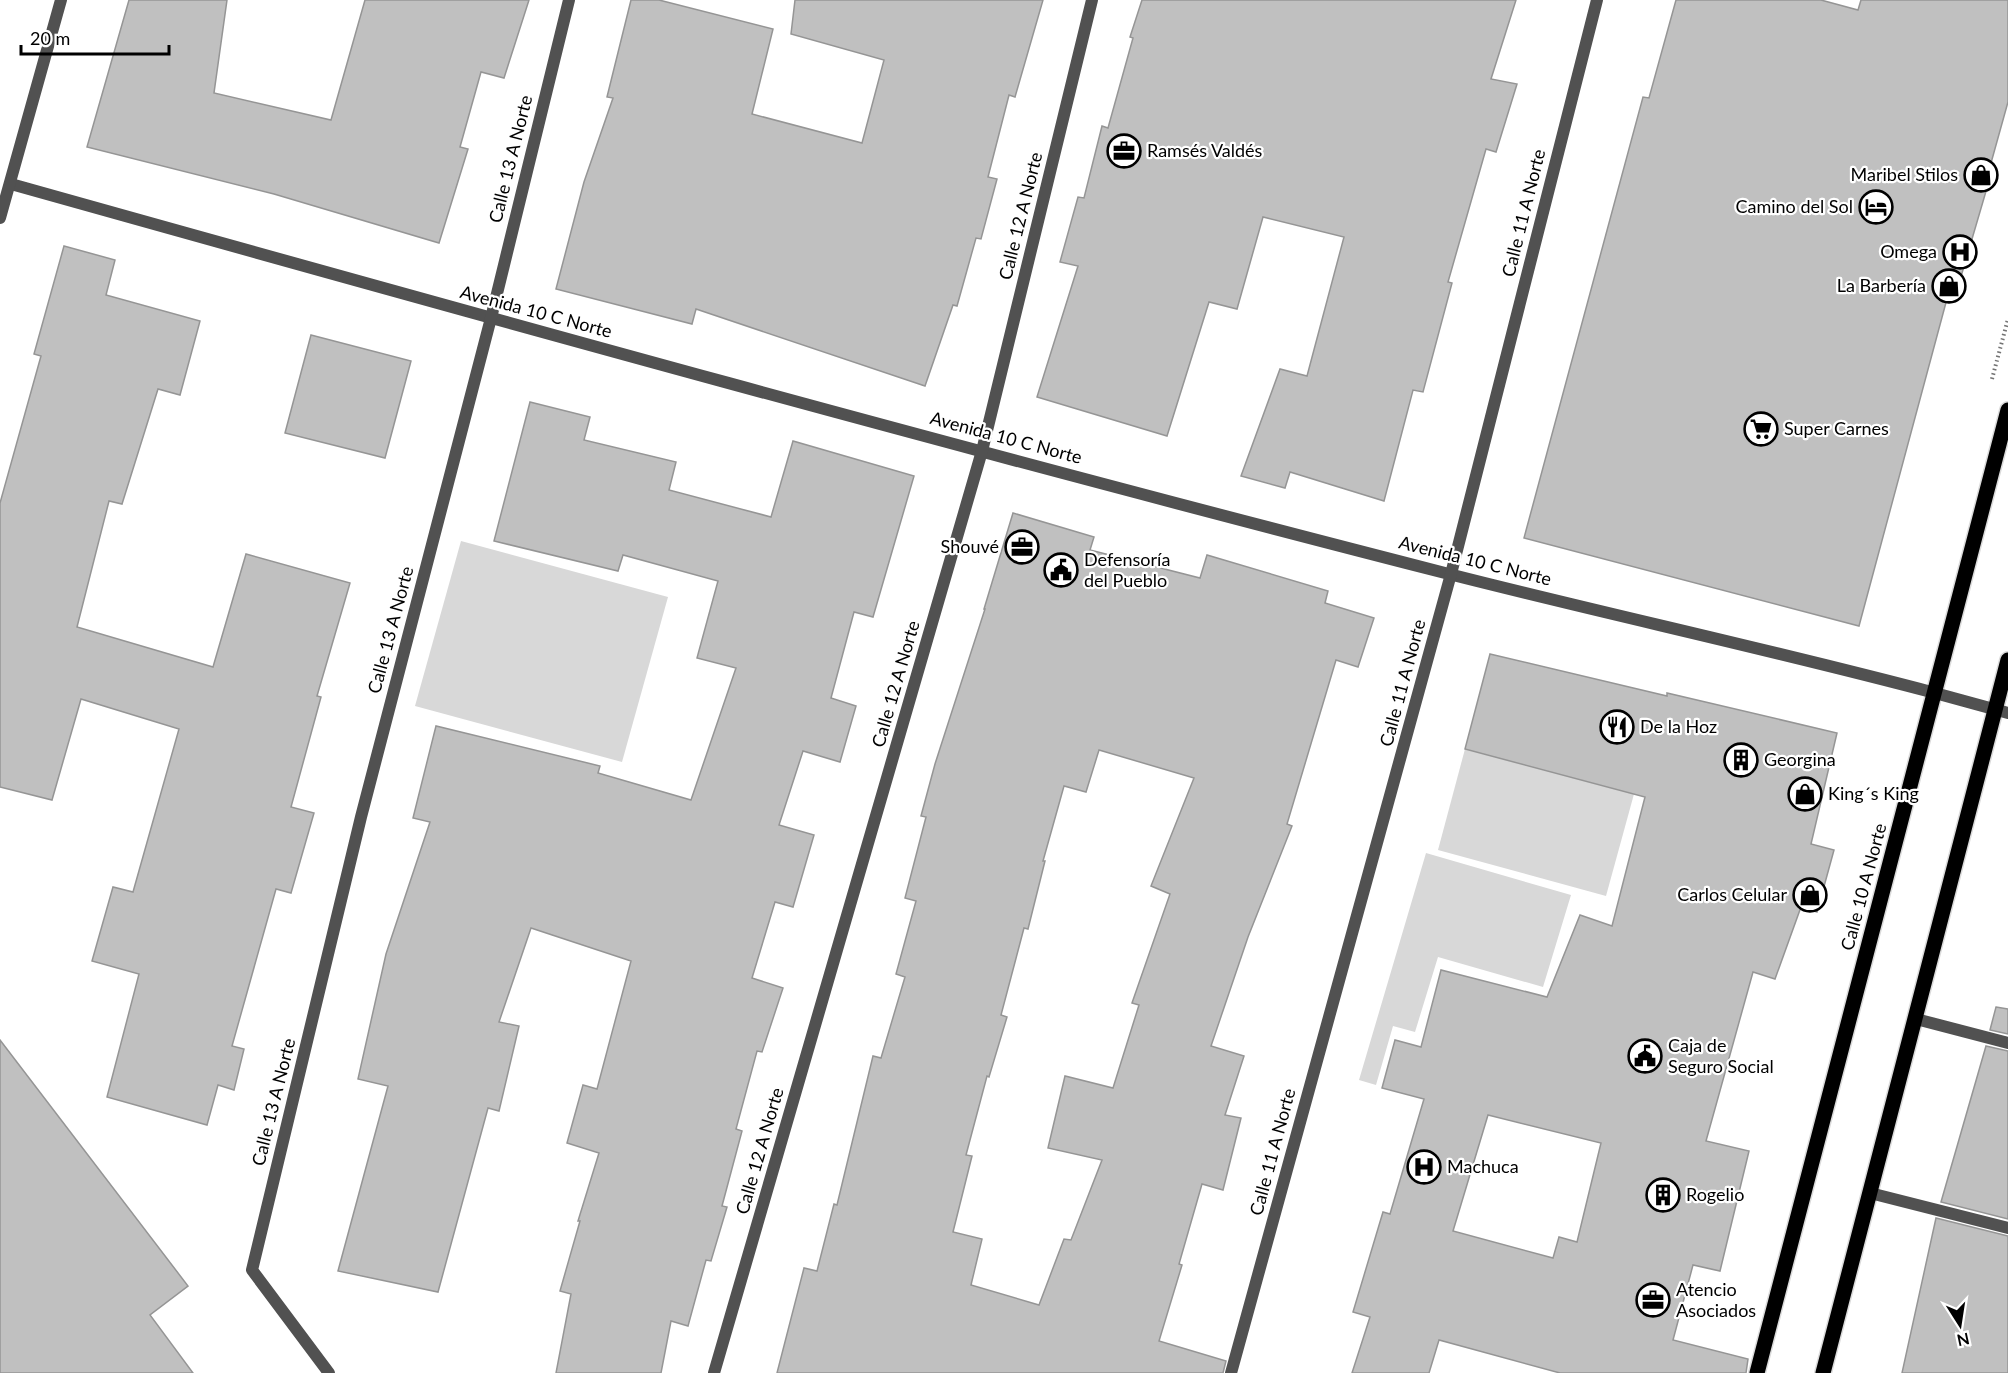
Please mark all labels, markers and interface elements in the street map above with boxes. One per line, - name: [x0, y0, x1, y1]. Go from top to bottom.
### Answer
- scale bar: [21, 18, 170, 56]
- text: 20 m: [30, 27, 70, 49]
- street label: Calle 13 A Norte: [484, 93, 537, 225]
- office icon: Ramsés Valdés: [1106, 133, 1142, 169]
- place label: Ramsés Valdés: [1147, 139, 1263, 161]
- street label: Calle 11 A Norte: [1497, 147, 1550, 279]
- street label: Calle 12 A Norte: [994, 150, 1047, 282]
- shop icon: Maribel Stilos: [1963, 157, 1999, 193]
- place label: Maribel Stilos: [1851, 163, 1958, 185]
- hotel icon: Camino del Sol: [1858, 189, 1894, 225]
- place label: Camino del Sol: [1735, 195, 1853, 217]
- hospital icon: Omega: [1942, 234, 1978, 270]
- place label: Omega: [1880, 240, 1937, 262]
- shop icon: La Barbería: [1931, 268, 1967, 304]
- place label: La Barbería: [1837, 274, 1926, 296]
- street label: Avenida 10 C Norte: [458, 280, 615, 342]
- street label: Avenida 10 C Norte: [928, 406, 1085, 468]
- supermarket icon: Super Carnes: [1743, 411, 1779, 447]
- place label: Super Carnes: [1784, 417, 1889, 439]
- office icon: Shouvé: [1004, 529, 1040, 565]
- street label: Avenida 10 C Norte: [1397, 530, 1554, 590]
- place label: Shouvé: [941, 535, 999, 557]
- place label: Defensoría del Pueblo: [1084, 548, 1170, 591]
- public building icon: Defensoría del Pueblo: [1043, 552, 1079, 588]
- street label: Calle 13 A Norte: [362, 564, 418, 696]
- street label: Calle 11 A Norte: [1374, 617, 1430, 749]
- street label: Calle 12 A Norte: [866, 618, 924, 750]
- restaurant icon: De la Hoz: [1599, 709, 1635, 745]
- place label: De la Hoz: [1640, 715, 1717, 737]
- building icon: Georgina: [1723, 742, 1759, 778]
- place label: Georgina: [1764, 748, 1836, 770]
- shop icon: King´s King: [1787, 776, 1823, 812]
- place label: King´s King: [1828, 782, 1919, 804]
- street label: Calle 10 A Norte: [1835, 821, 1891, 953]
- shop icon: Carlos Celular: [1792, 877, 1828, 913]
- place label: Carlos Celular: [1677, 883, 1787, 905]
- place label: Caja de Seguro Social: [1668, 1034, 1774, 1077]
- street label: Calle 13 A Norte: [247, 1036, 300, 1168]
- public building icon: Caja de Seguro Social: [1627, 1038, 1663, 1074]
- street label: Calle 12 A Norte: [730, 1085, 788, 1217]
- street label: Calle 11 A Norte: [1244, 1086, 1300, 1218]
- hospital icon: Machuca: [1406, 1149, 1442, 1185]
- place label: Machuca: [1447, 1155, 1519, 1177]
- building icon: Rogelio: [1645, 1177, 1681, 1213]
- place label: Rogelio: [1686, 1183, 1744, 1205]
- place label: Atencio Asociados: [1676, 1278, 1756, 1321]
- office icon: Atencio Asociados: [1635, 1282, 1671, 1318]
- north arrow: [1930, 1295, 1990, 1355]
- text: N: [1955, 1330, 1971, 1351]

